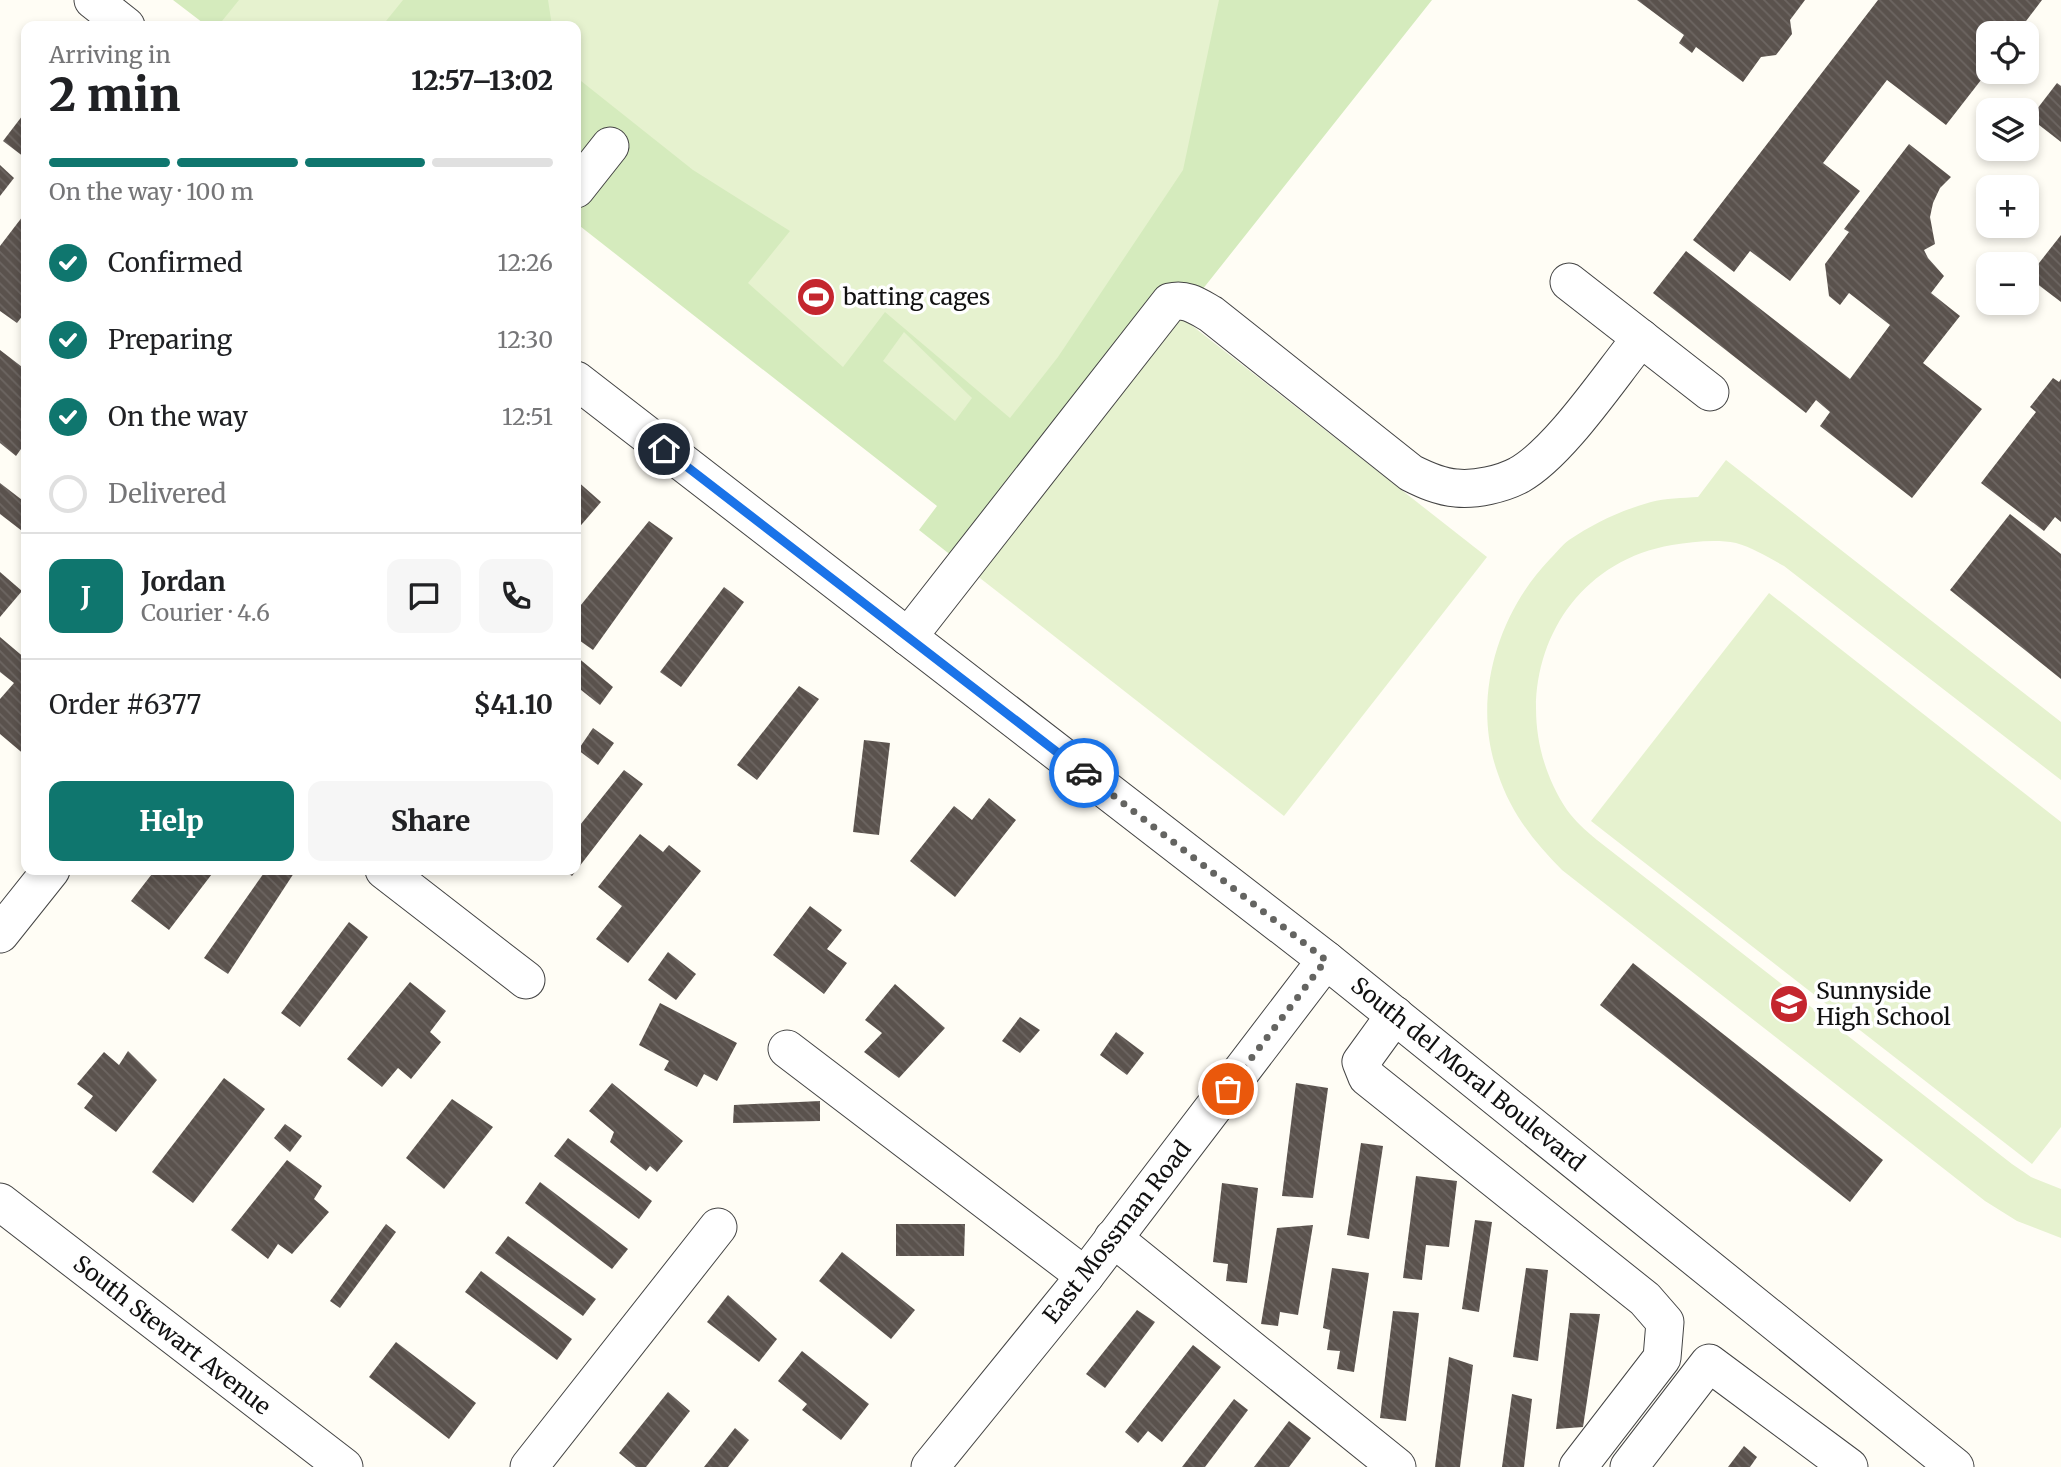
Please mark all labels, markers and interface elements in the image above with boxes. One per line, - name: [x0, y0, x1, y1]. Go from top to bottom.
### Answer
- map controls: [1976, 21, 2039, 315]
- button: locate: [1976, 21, 2039, 84]
- text: Arriving in: [49, 40, 171, 69]
- text: 12:57–13:02: [411, 64, 553, 97]
- text: 2 min: [49, 66, 181, 124]
- button: layers: [1976, 98, 2039, 161]
- button: +: [1976, 175, 2039, 238]
- text: On the way · 100 m: [49, 177, 254, 206]
- icon: check: [49, 244, 87, 282]
- text: Confirmed: [108, 246, 243, 279]
- text: 12:26: [497, 248, 553, 277]
- button: −: [1976, 252, 2039, 315]
- sports icon: batting cages: [795, 276, 837, 318]
- place label: batting cages: [842, 282, 990, 311]
- icon: check: [49, 321, 87, 359]
- text: Preparing: [108, 323, 232, 356]
- text: 12:30: [497, 325, 553, 354]
- icon: check: [49, 398, 87, 436]
- text: On the way: [108, 400, 248, 433]
- text: 12:51: [502, 402, 553, 431]
- pin: [634, 419, 694, 479]
- icon: home: [645, 430, 683, 468]
- text: Delivered: [108, 477, 227, 510]
- button: chat: [387, 559, 461, 633]
- button: phone: [479, 559, 553, 633]
- text: Jordan: [141, 565, 226, 598]
- text: J: [81, 580, 91, 613]
- text: Courier · 4.6: [141, 598, 270, 627]
- text: Order #6377: [49, 688, 201, 721]
- text: $41.10: [474, 688, 553, 721]
- courier: [1049, 738, 1119, 808]
- icon: car: [1065, 754, 1103, 792]
- button: Help: [49, 781, 294, 861]
- button: Share: [308, 781, 553, 861]
- street label: South del Moral Boulevard: [1346, 970, 1591, 1177]
- place label: Sunnyside High School: [1816, 976, 1951, 1031]
- school or university icon: Sunnyside High School: [1768, 983, 1810, 1025]
- pin: [1198, 1059, 1258, 1119]
- icon: bag: [1209, 1070, 1247, 1108]
- street label: East Mossman Road: [1036, 1135, 1197, 1329]
- street label: South Stewart Avenue: [68, 1249, 277, 1421]

